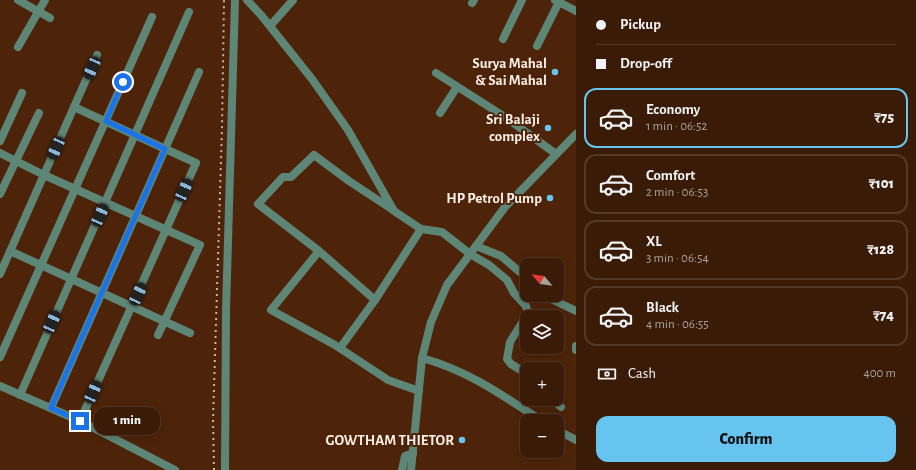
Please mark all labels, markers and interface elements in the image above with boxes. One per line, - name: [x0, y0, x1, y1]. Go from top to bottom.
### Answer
- text: Pickup: [620, 17, 661, 32]
- car: [82, 55, 102, 81]
- place label: Surya Mahal & Sai Mahal: [472, 56, 547, 88]
- text: Drop-off: [620, 56, 672, 71]
- marker: Surya Mahal & Sai Mahal: [550, 67, 560, 77]
- route start: [114, 73, 132, 91]
- icon: car: [598, 100, 634, 136]
- text: Economy: [646, 102, 700, 117]
- text: ₹75: [874, 110, 894, 125]
- place label: Sri Balaji complex: [486, 112, 540, 144]
- text: 1 min · 06:52: [646, 120, 707, 133]
- marker: Sri Balaji complex: [543, 123, 553, 133]
- car: [46, 135, 66, 161]
- icon: car: [598, 166, 634, 202]
- text: Comfort: [646, 168, 695, 183]
- text: ₹101: [869, 176, 894, 191]
- car: [174, 177, 194, 203]
- text: 2 min · 06:53: [646, 186, 708, 199]
- place label: HP Petrol Pump: [446, 191, 542, 206]
- marker: HP Petrol Pump: [545, 193, 555, 203]
- car: [90, 202, 110, 228]
- icon: car: [598, 232, 634, 268]
- text: XL: [646, 234, 662, 249]
- text: ₹128: [867, 242, 894, 257]
- text: 3 min · 06:54: [646, 252, 709, 265]
- north arrow: [520, 258, 564, 302]
- map controls: [520, 258, 564, 458]
- car: [127, 281, 149, 307]
- icon: car: [598, 298, 634, 334]
- text: Black: [646, 300, 679, 315]
- text: ₹74: [873, 308, 894, 323]
- car: [42, 309, 62, 335]
- button: layers: [520, 310, 564, 354]
- text: 4 min · 06:55: [646, 318, 709, 331]
- button: +: [520, 362, 564, 406]
- icon: cash: [596, 363, 618, 385]
- text: Cash: [628, 366, 656, 381]
- text: 400 m: [863, 367, 896, 380]
- car: [83, 379, 103, 405]
- callout: 1 min: [94, 407, 160, 435]
- route end: [71, 412, 89, 430]
- text: 1 min: [113, 414, 141, 427]
- button: −: [520, 414, 564, 458]
- button: Confirm: [596, 416, 896, 462]
- place label: GOWTHAM THIETOR: [326, 433, 454, 448]
- marker: GOWTHAM THIETOR: [457, 435, 467, 445]

